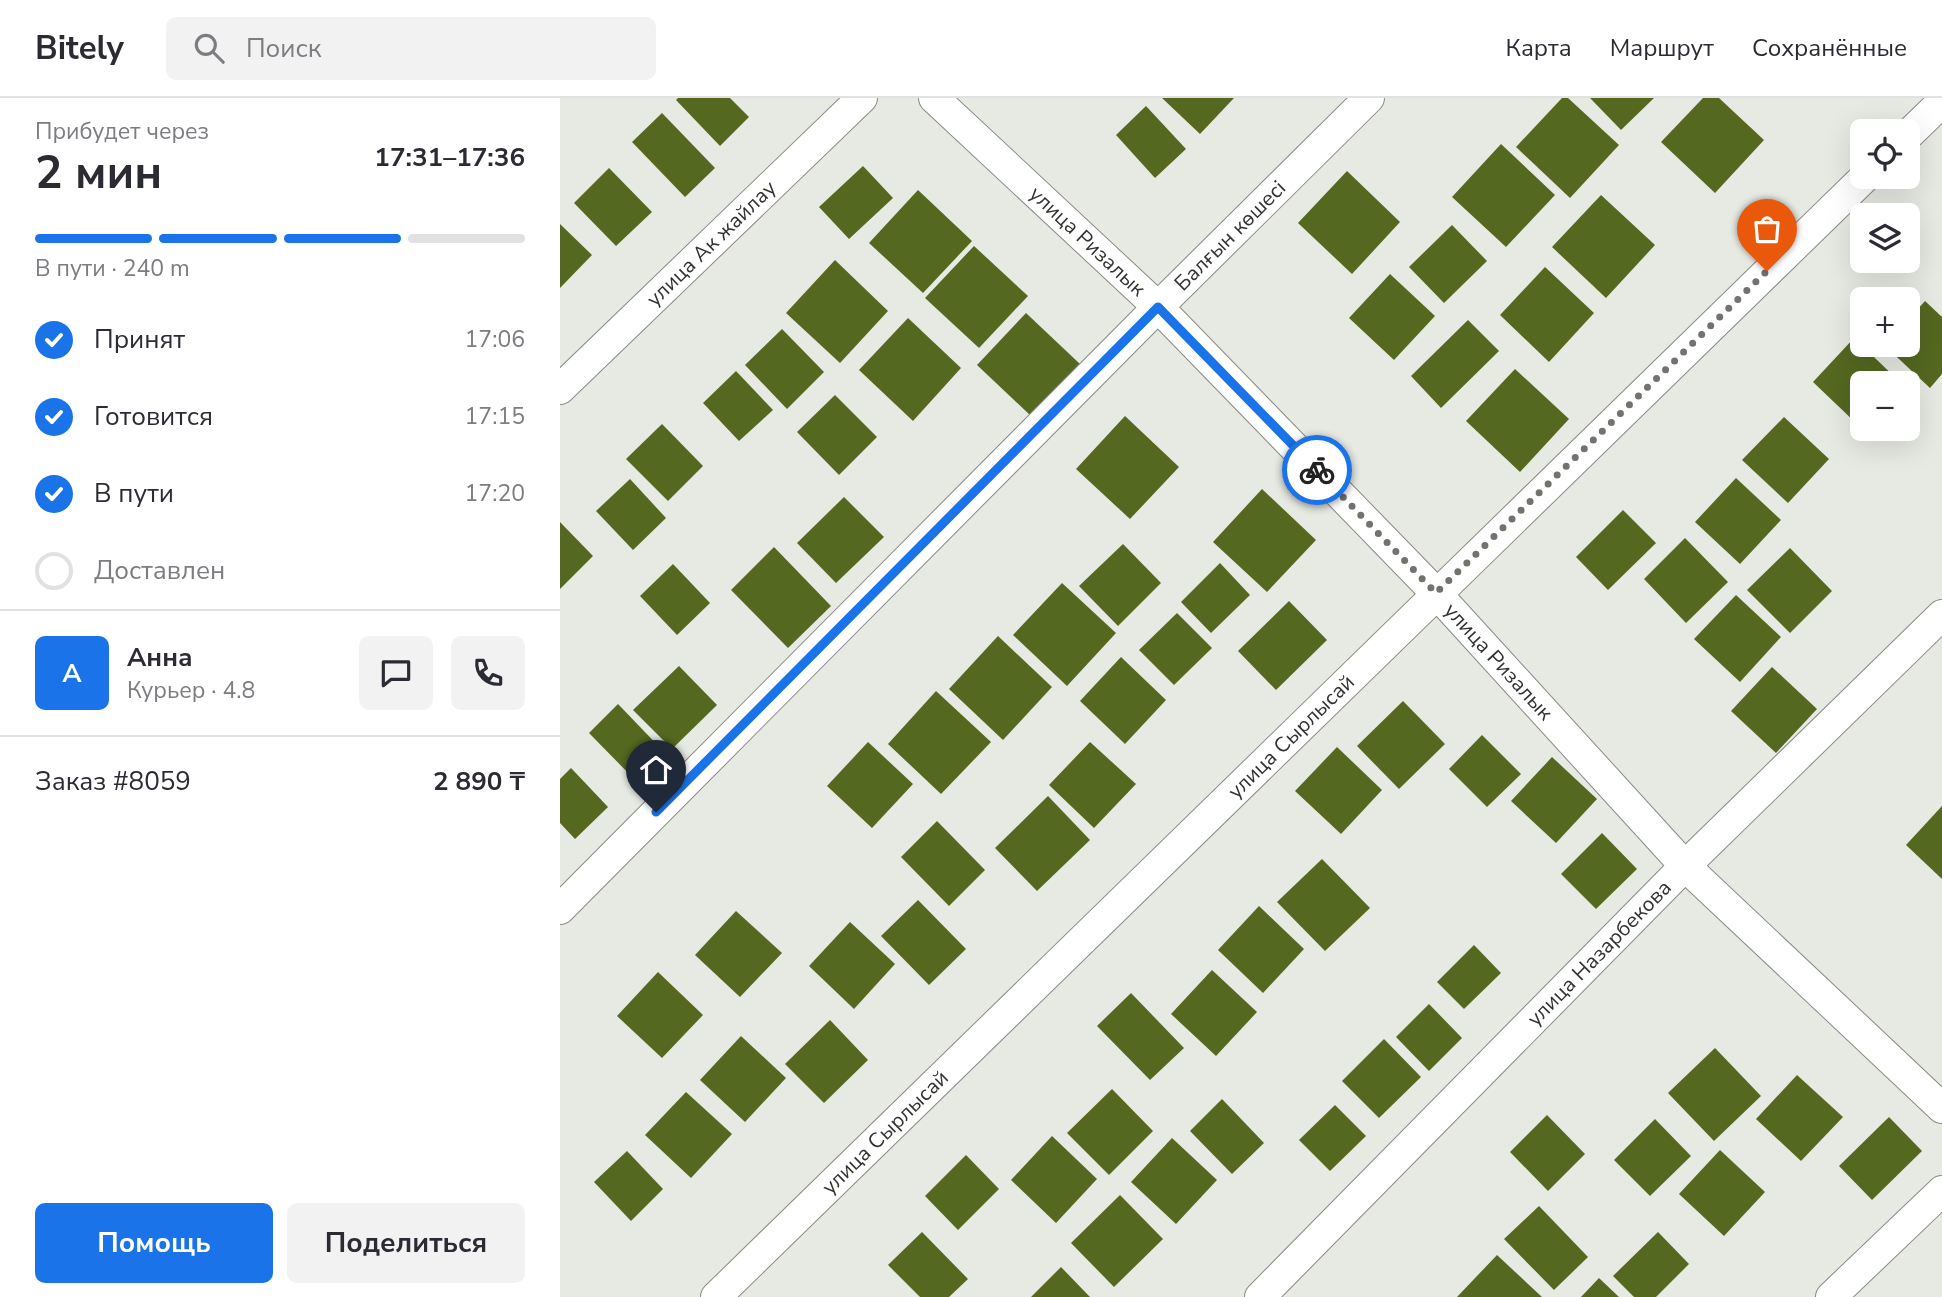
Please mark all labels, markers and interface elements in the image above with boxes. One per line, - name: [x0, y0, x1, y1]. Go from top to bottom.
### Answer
- search box: [166, 17, 656, 80]
- text: Bitely: [35, 26, 124, 71]
- icon: search: [190, 29, 228, 67]
- text: Поиск: [246, 31, 322, 66]
- text: Карта: [1506, 32, 1572, 64]
- text: Маршрут: [1610, 32, 1714, 64]
- text: Сохранённые: [1752, 32, 1907, 64]
- text: Прибудет через: [35, 116, 209, 147]
- map controls: [1850, 119, 1920, 441]
- button: locate: [1850, 119, 1920, 189]
- text: 17:31–17:36: [374, 140, 525, 175]
- text: 2 мин: [35, 141, 162, 204]
- street label: улица Ак жайлау: [640, 174, 782, 312]
- street label: Балғын көшесі: [1168, 174, 1292, 297]
- street label: улица Ризалык: [1023, 180, 1152, 303]
- pin: [1737, 199, 1797, 271]
- button: layers: [1850, 203, 1920, 273]
- icon: bag: [1748, 210, 1786, 248]
- text: В пути · 240 m: [35, 253, 190, 284]
- button: +: [1850, 287, 1920, 357]
- icon: check: [35, 321, 73, 359]
- text: Принят: [94, 322, 185, 357]
- text: 17:06: [465, 324, 525, 355]
- button: −: [1850, 371, 1920, 441]
- icon: check: [35, 398, 73, 436]
- text: Готовится: [94, 399, 213, 434]
- text: 17:15: [465, 401, 525, 432]
- courier: [1282, 435, 1352, 505]
- icon: bike: [1298, 451, 1336, 489]
- icon: check: [35, 475, 73, 513]
- text: В пути: [94, 476, 174, 511]
- text: 17:20: [465, 478, 525, 509]
- text: Доставлен: [94, 553, 225, 588]
- street label: улица Ризалык: [1438, 597, 1560, 727]
- button: chat: [359, 636, 433, 710]
- button: phone: [451, 636, 525, 710]
- text: Анна: [127, 640, 193, 675]
- text: А: [62, 656, 82, 691]
- street label: улица Сырлысай: [1222, 668, 1360, 805]
- text: Курьер · 4.8: [127, 675, 255, 706]
- pin: [626, 740, 686, 812]
- icon: home: [637, 751, 675, 789]
- text: Заказ #8059: [35, 764, 191, 799]
- text: 2 890 ₸: [433, 764, 525, 799]
- street label: улица Назарбекова: [1521, 874, 1677, 1032]
- street label: улица Сырлысай: [816, 1064, 954, 1200]
- button: Помощь: [35, 1203, 273, 1283]
- button: Поделиться: [287, 1203, 525, 1283]

